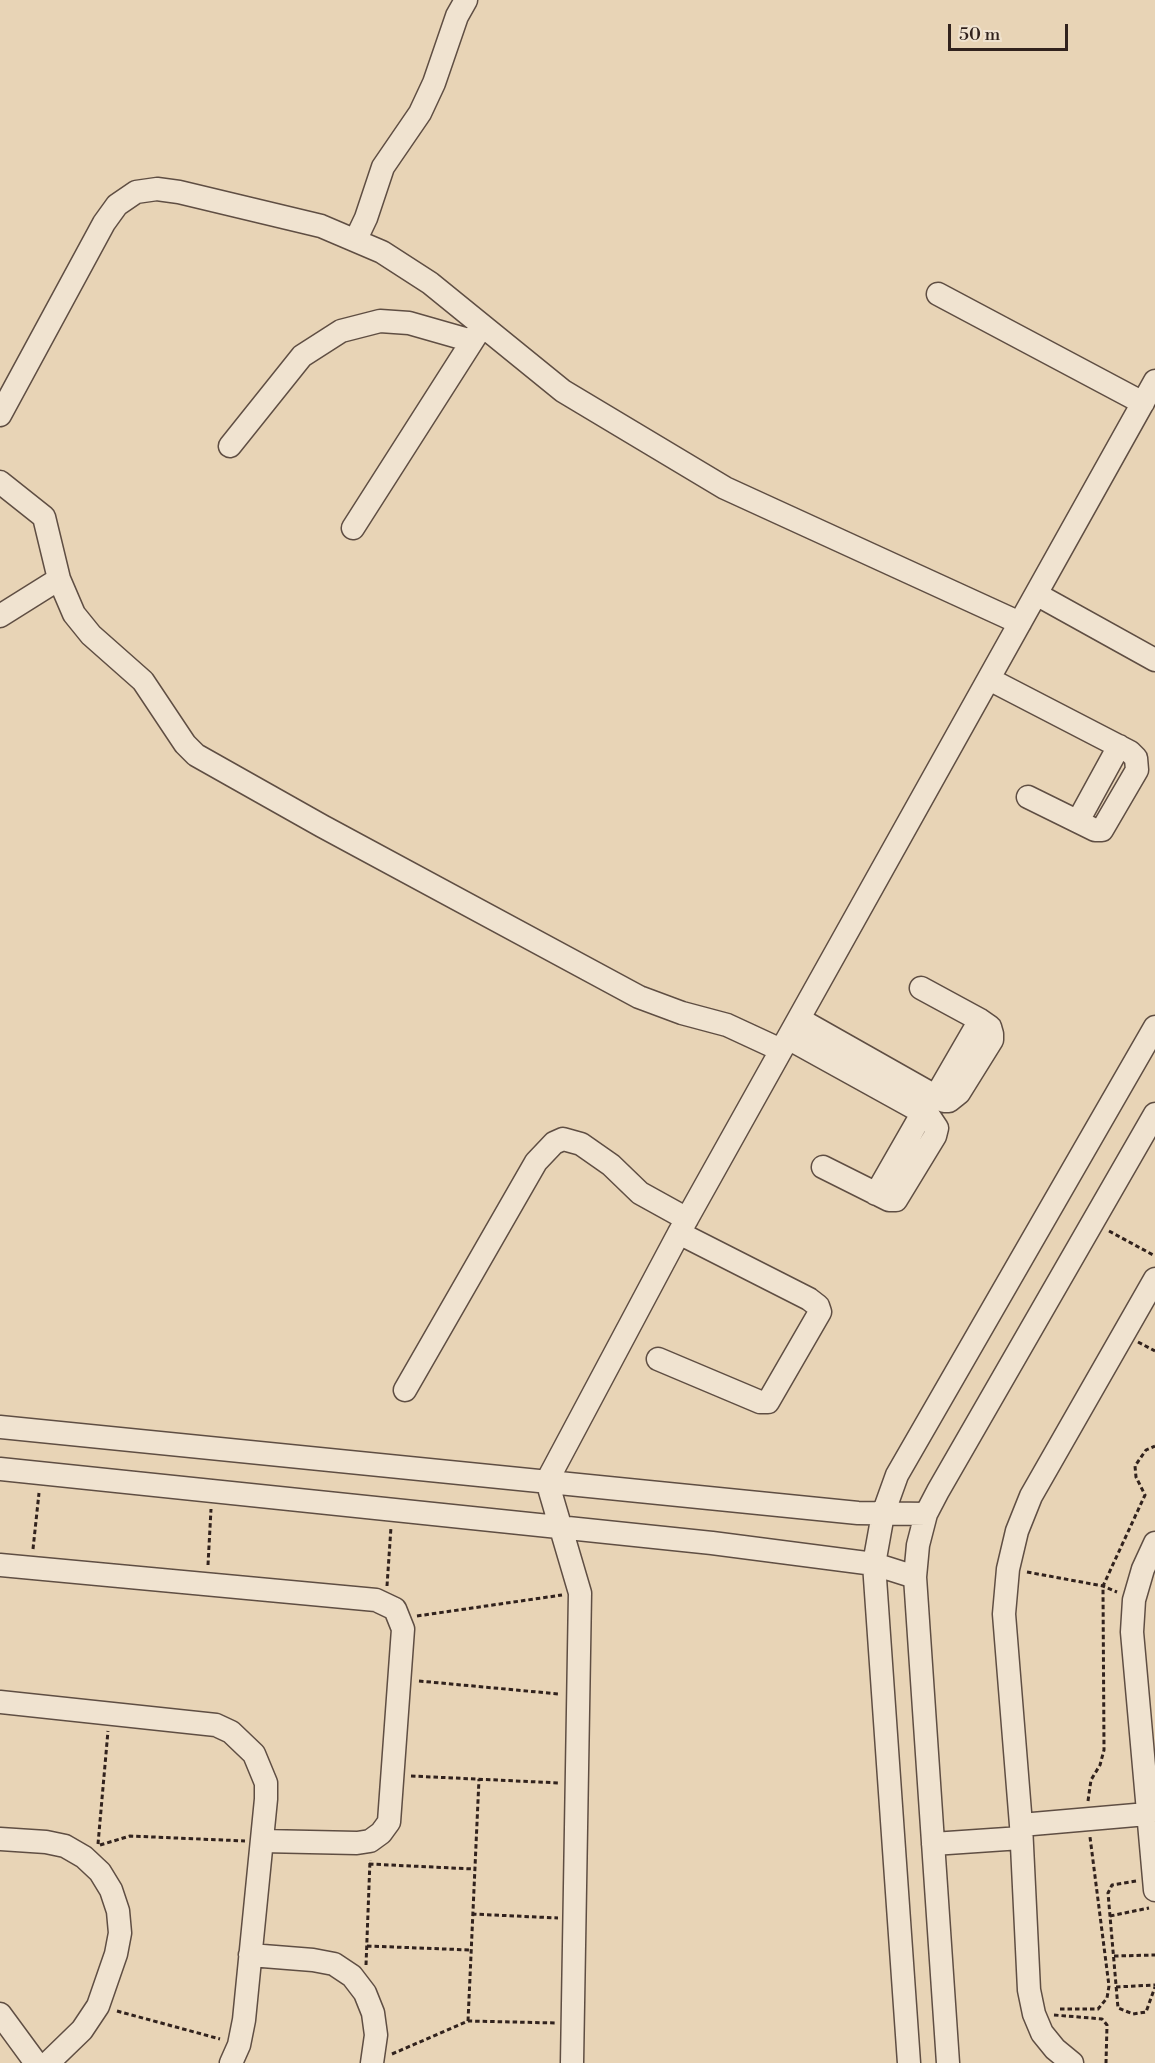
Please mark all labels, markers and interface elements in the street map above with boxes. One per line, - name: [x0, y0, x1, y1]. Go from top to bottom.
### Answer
- scale bar: [951, 12, 1071, 50]
- text: 50 m: [959, 23, 1000, 46]

